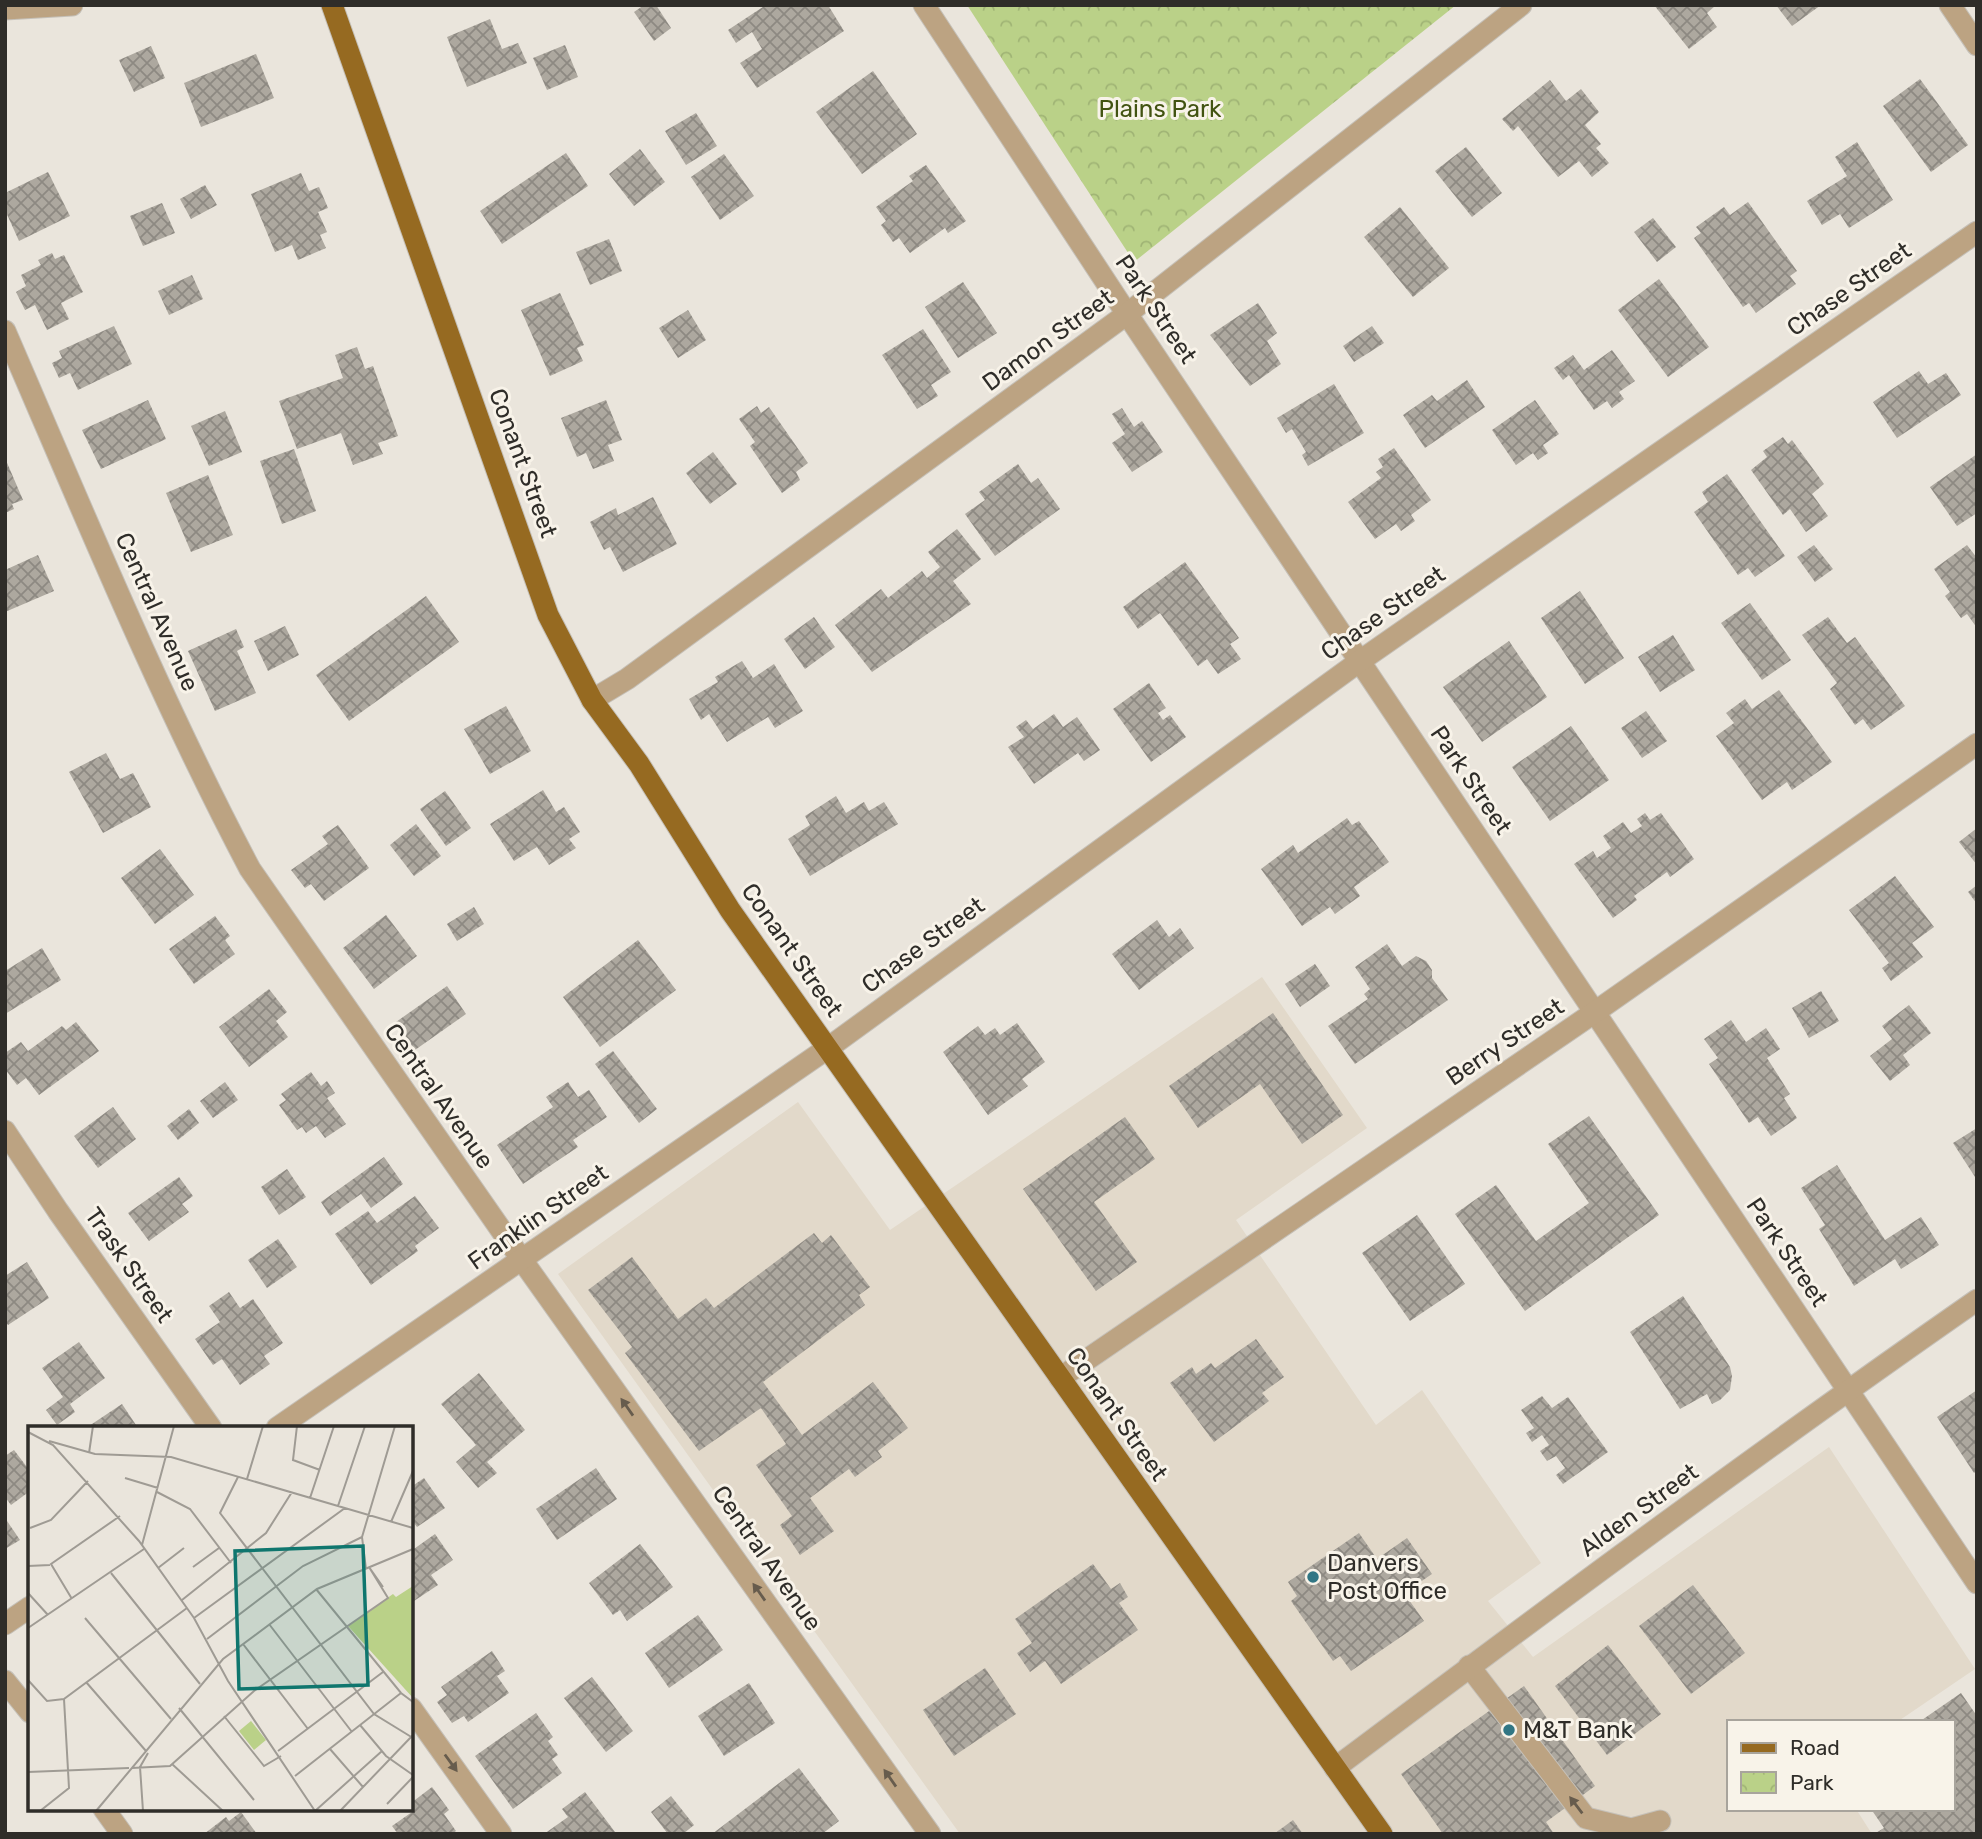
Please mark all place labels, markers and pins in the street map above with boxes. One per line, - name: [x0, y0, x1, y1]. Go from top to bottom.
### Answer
- place label: Danvers Post Office: [1327, 1549, 1447, 1605]
- marker: Danvers Post Office: [1305, 1569, 1321, 1585]
- place label: M&T Bank: [1523, 1716, 1634, 1744]
- marker: M&T Bank: [1501, 1722, 1517, 1738]

